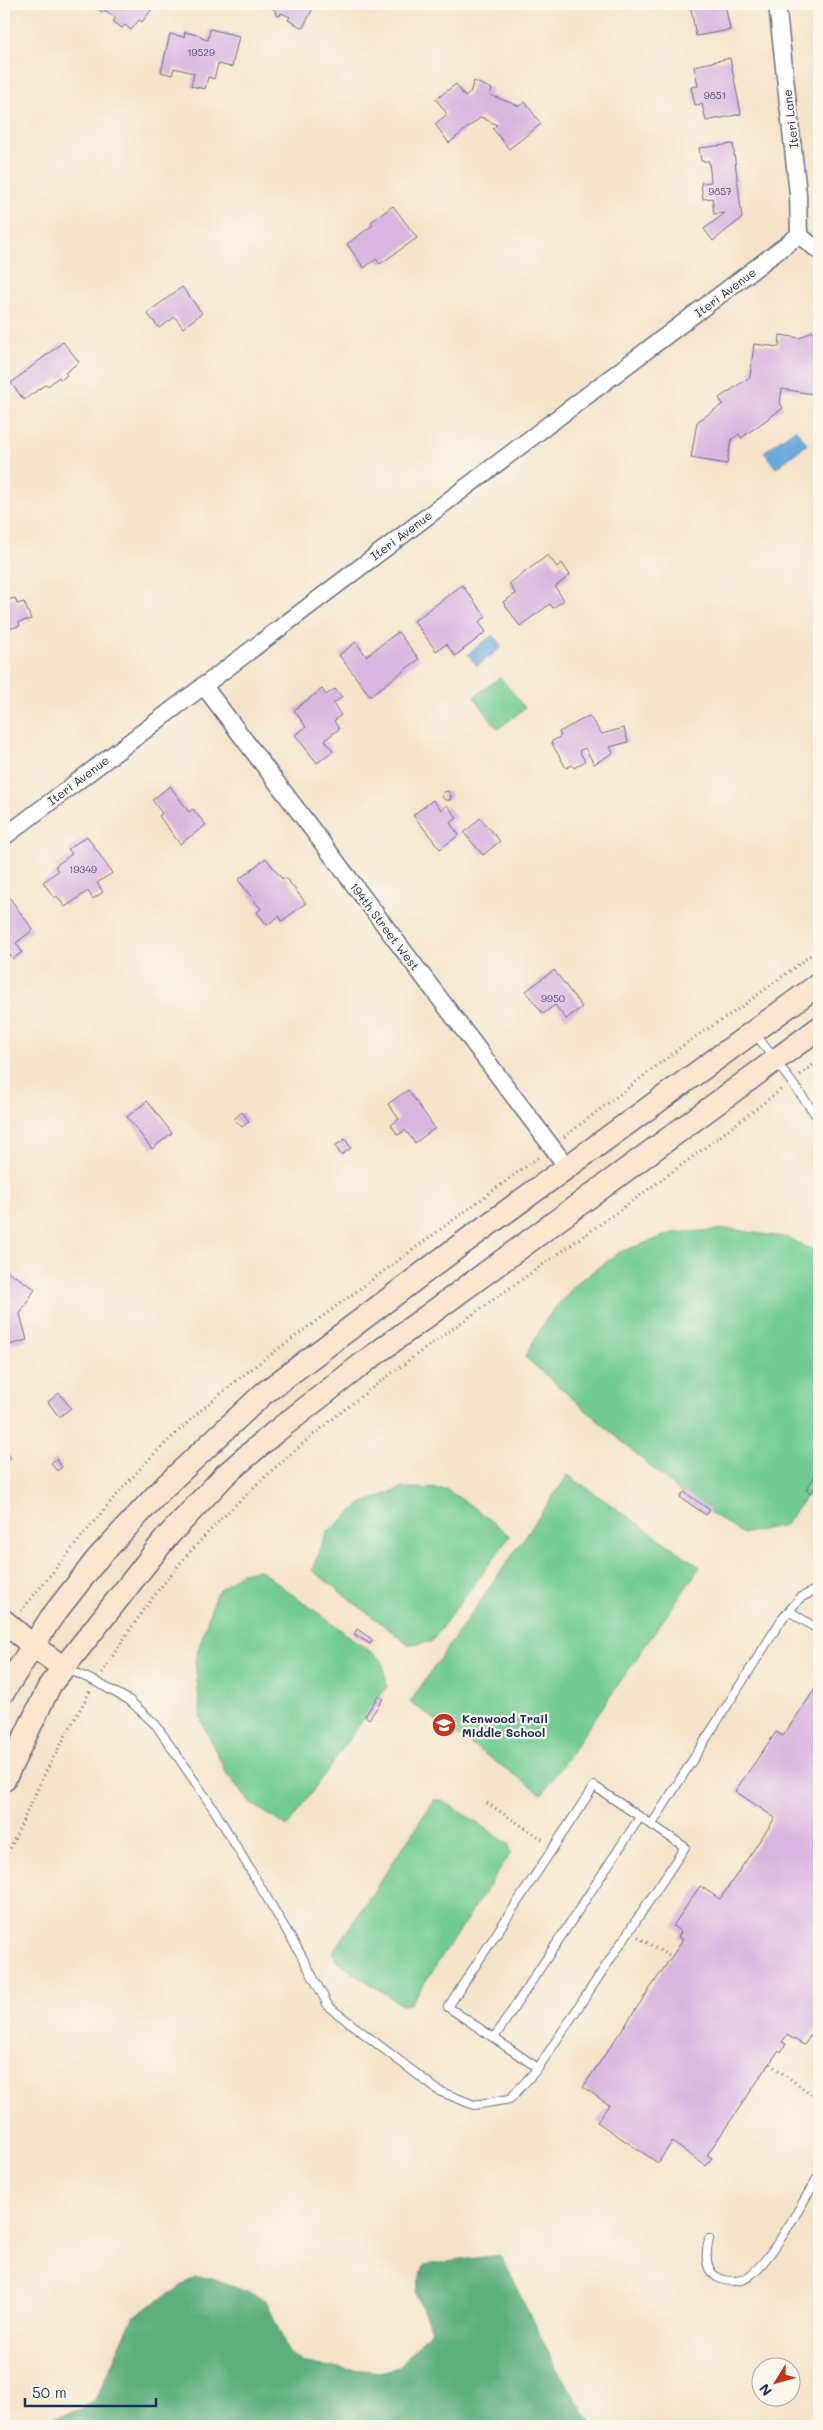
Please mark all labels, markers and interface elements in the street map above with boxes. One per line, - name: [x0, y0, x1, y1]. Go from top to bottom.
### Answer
- house number: 19529: [187, 45, 215, 59]
- house number: 9851: [704, 88, 726, 102]
- street label: Iteri Lane: [778, 89, 802, 149]
- house number: 9857: [708, 184, 732, 198]
- street label: Iteri Avenue: [691, 264, 759, 320]
- street label: Iteri Avenue: [367, 507, 435, 563]
- street label: Iteri Avenue: [44, 752, 112, 808]
- house number: 19349: [69, 862, 97, 876]
- street label: 194th Street West: [347, 879, 423, 973]
- house number: 9950: [541, 991, 565, 1005]
- place label: Kenwood Trail Middle School: [462, 1710, 548, 1740]
- school or university icon: Kenwood Trail Middle School: [431, 1712, 457, 1738]
- north arrow: [750, 2358, 800, 2408]
- scale bar: [25, 2375, 156, 2407]
- text: N: [754, 2380, 776, 2400]
- text: 50 m: [32, 2382, 67, 2402]

